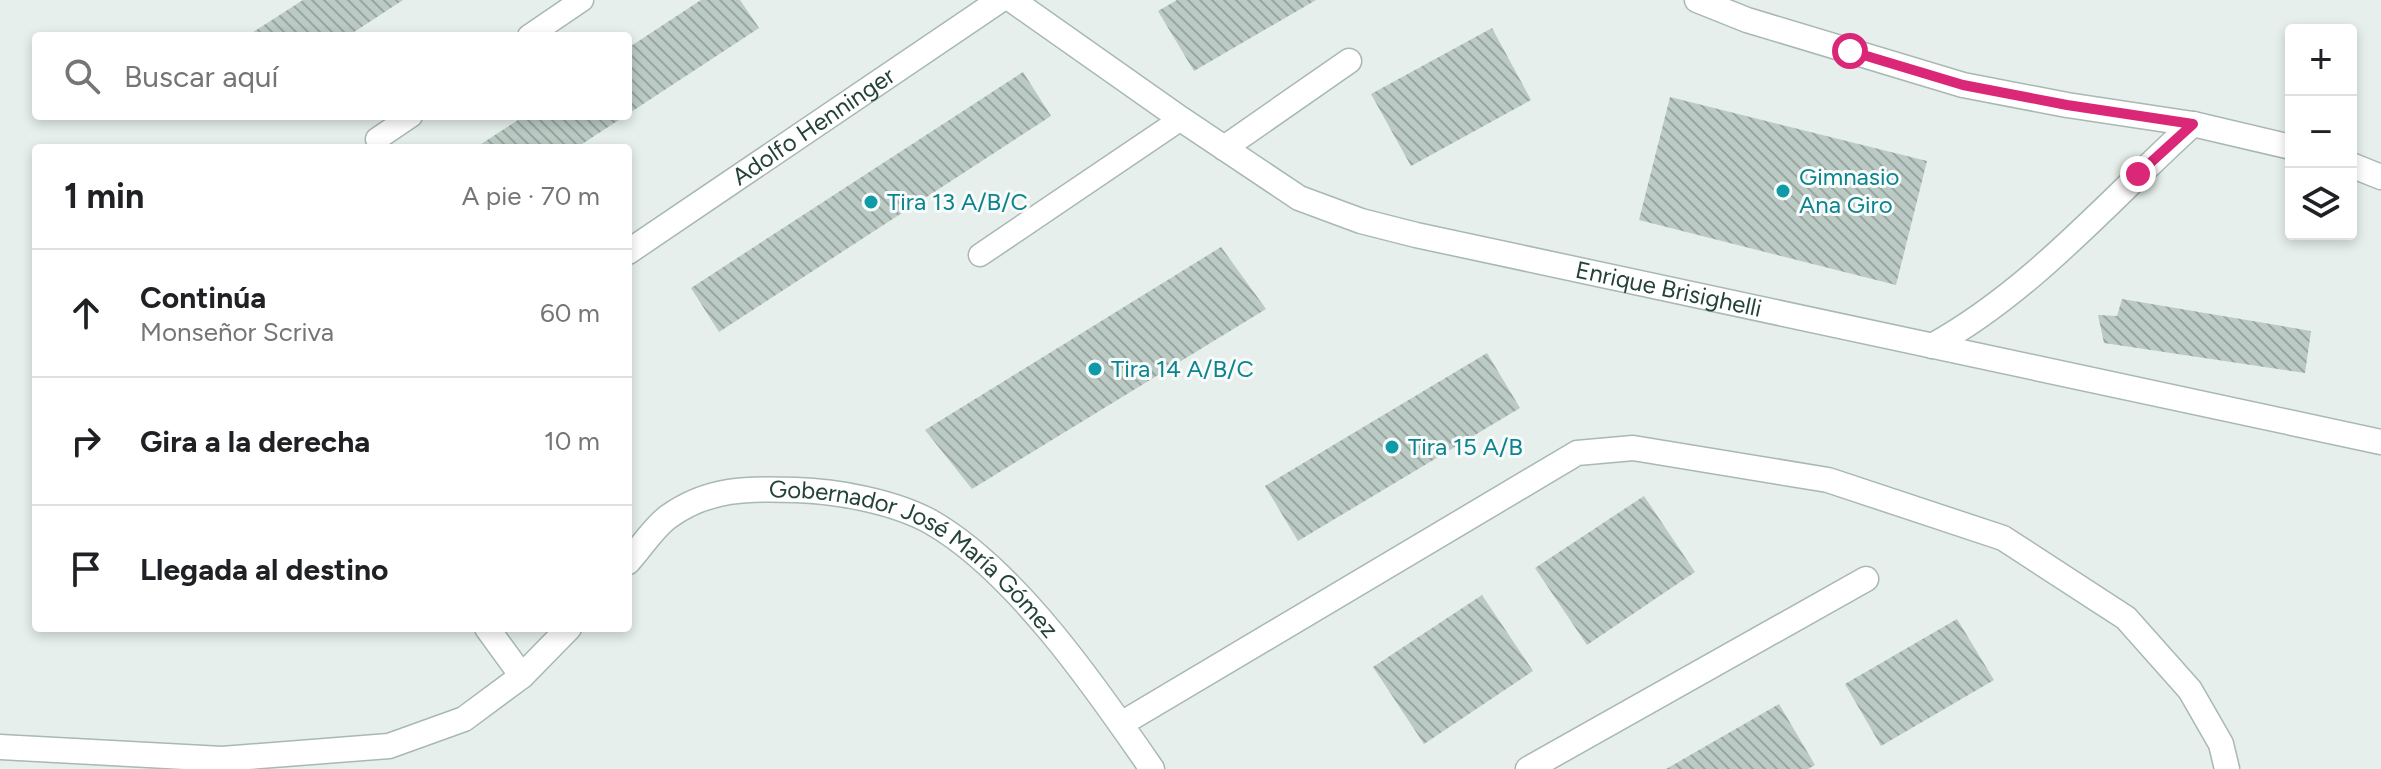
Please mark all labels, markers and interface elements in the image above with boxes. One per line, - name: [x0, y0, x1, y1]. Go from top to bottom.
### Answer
- map controls: [2285, 24, 2357, 240]
- button: +: [2285, 24, 2357, 96]
- search box: [32, 32, 632, 120]
- route start: [1832, 33, 1868, 69]
- icon: search: [60, 54, 104, 98]
- text: Buscar aquí: [124, 58, 278, 95]
- street label: Adolfo Henninger: [726, 61, 900, 191]
- button: −: [2285, 96, 2357, 168]
- route end: [2120, 156, 2156, 192]
- place label: Gimnasio Ana Giro: [1799, 162, 1900, 219]
- button: layers: [2285, 168, 2357, 240]
- text: 1 min: [64, 176, 144, 217]
- text: A pie · 70 m: [462, 180, 600, 212]
- marker: Gimnasio Ana Giro: [1774, 182, 1792, 200]
- place label: Tira 13 A/B/C: [887, 187, 1028, 216]
- marker: Tira 13 A/B/C: [862, 193, 880, 211]
- street label: Enrique Brisighelli: [1573, 255, 1764, 323]
- text: Continúa: [140, 279, 266, 316]
- icon: ahead: [64, 291, 108, 335]
- text: 60 m: [540, 297, 600, 329]
- text: Monseñor Scriva: [140, 316, 334, 348]
- place label: Tira 14 A/B/C: [1111, 354, 1254, 383]
- marker: Tira 14 A/B/C: [1086, 360, 1104, 378]
- icon: right: [64, 419, 108, 463]
- text: Gira a la derecha: [140, 423, 370, 460]
- text: 10 m: [544, 425, 600, 457]
- place label: Tira 15 A/B: [1408, 432, 1523, 461]
- marker: Tira 15 A/B: [1383, 438, 1401, 456]
- street label: Gobernador José María Gómez: [769, 474, 1065, 644]
- icon: arrive: [64, 547, 108, 591]
- text: Llegada al destino: [140, 551, 388, 588]

